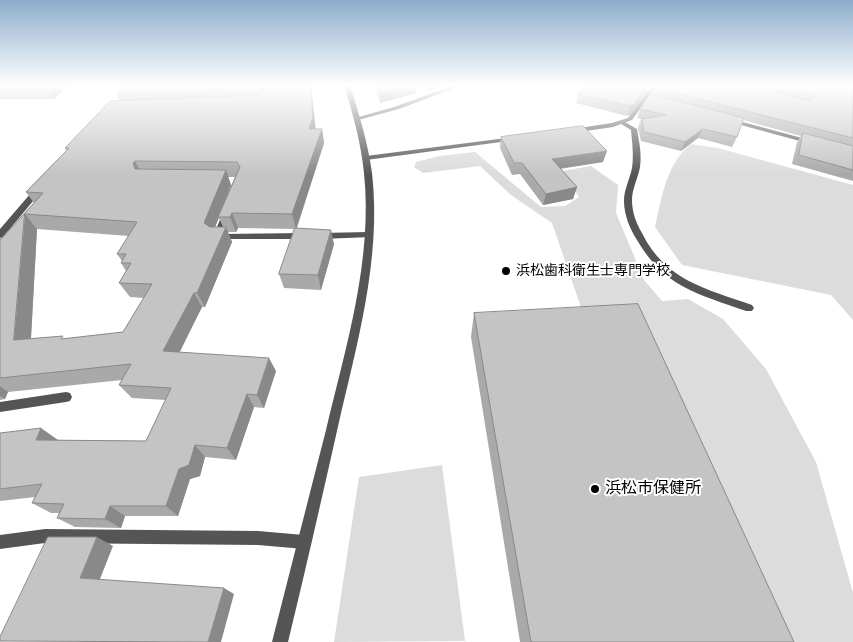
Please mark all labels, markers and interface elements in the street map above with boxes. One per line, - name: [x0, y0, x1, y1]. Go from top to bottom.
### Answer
- place label: 浜松歯科衛生士専門学校: [516, 263, 670, 279]
- marker: 浜松歯科衛生士専門学校: [500, 265, 512, 277]
- place label: 浜松市保健所: [605, 479, 701, 499]
- marker: 浜松市保健所: [589, 483, 601, 495]

